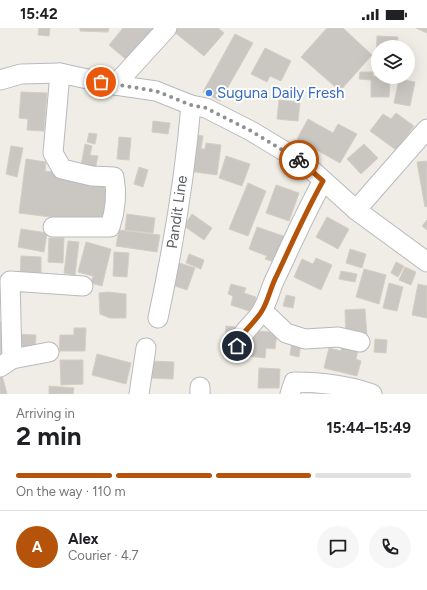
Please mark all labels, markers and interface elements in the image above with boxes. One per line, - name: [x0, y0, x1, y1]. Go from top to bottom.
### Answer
- text: 15:42: [20, 5, 58, 23]
- map controls: [371, 40, 415, 84]
- button: layers: [371, 40, 415, 84]
- pin: [84, 65, 118, 99]
- icon: bag: [90, 71, 112, 93]
- place label: Suguna Daily Fresh: [217, 84, 344, 102]
- marker: Suguna Daily Fresh: [204, 88, 214, 98]
- courier: [279, 140, 319, 180]
- icon: bike: [288, 149, 310, 171]
- street label: Pandit Line: [163, 174, 191, 250]
- pin: [220, 329, 254, 363]
- icon: home: [226, 335, 248, 357]
- text: Arriving in: [16, 406, 75, 421]
- text: 15:44–15:49: [326, 419, 411, 437]
- text: 2 min: [16, 420, 82, 452]
- text: On the way · 110 m: [16, 484, 126, 499]
- button: chat: [317, 526, 359, 568]
- button: phone: [369, 526, 411, 568]
- text: Alex: [68, 530, 98, 548]
- text: A: [32, 538, 42, 556]
- text: Courier · 4.7: [68, 548, 139, 563]

